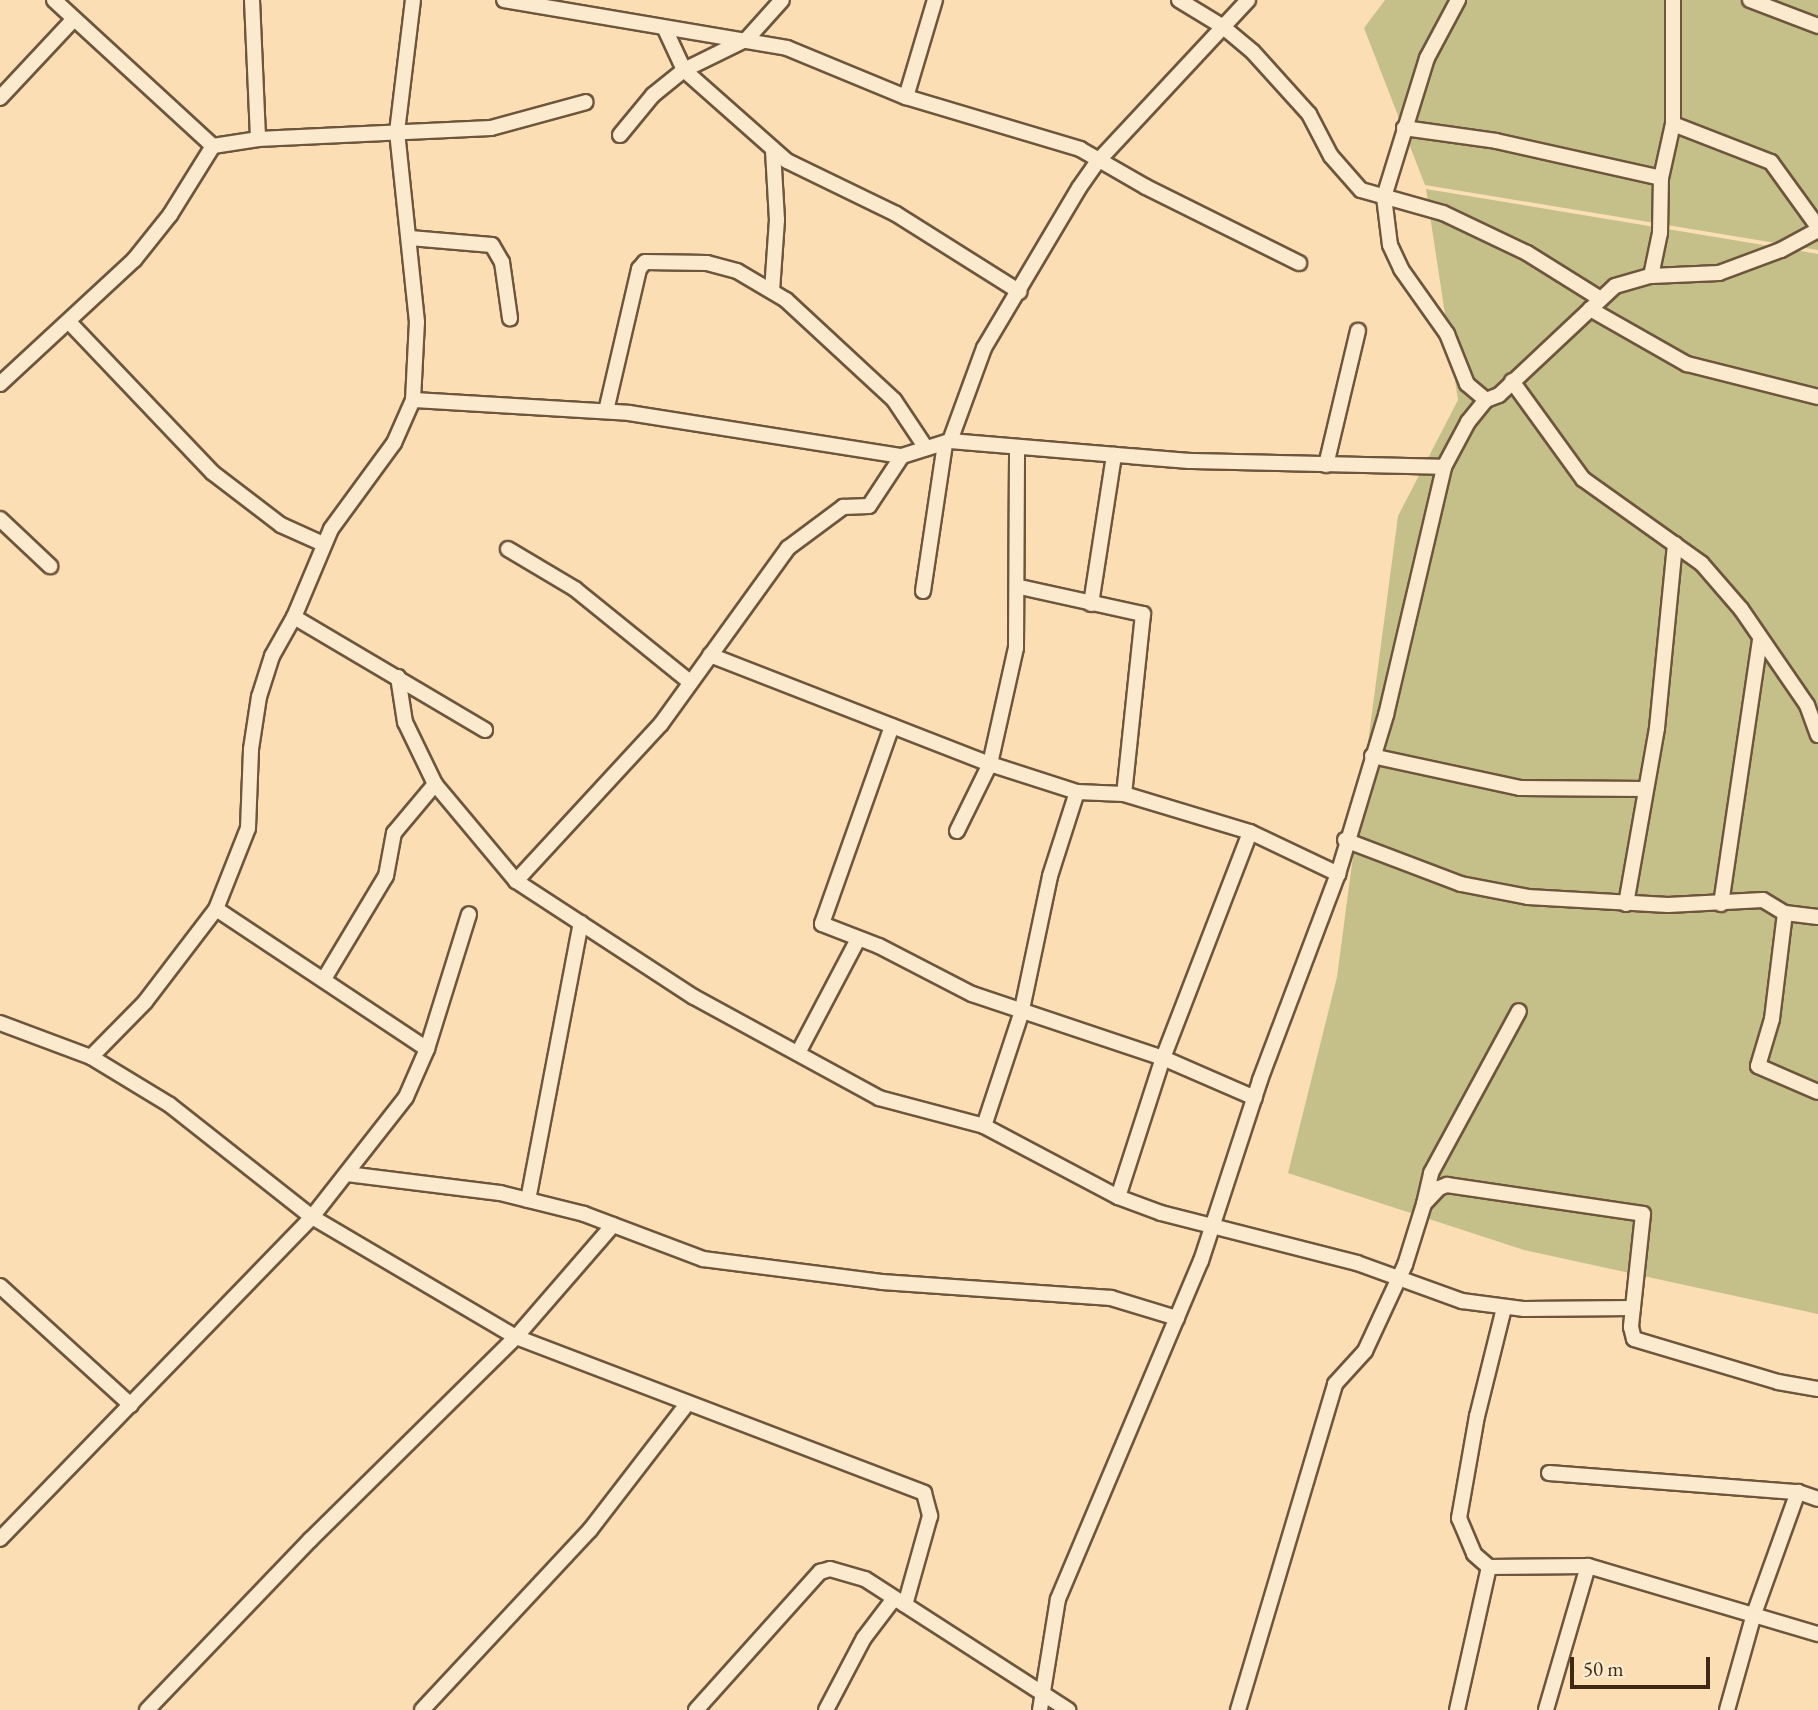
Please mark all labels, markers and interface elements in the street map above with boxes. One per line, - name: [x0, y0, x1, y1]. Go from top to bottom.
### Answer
- scale bar: [1573, 1644, 1713, 1688]
- text: 50 m: [1583, 1655, 1624, 1682]

